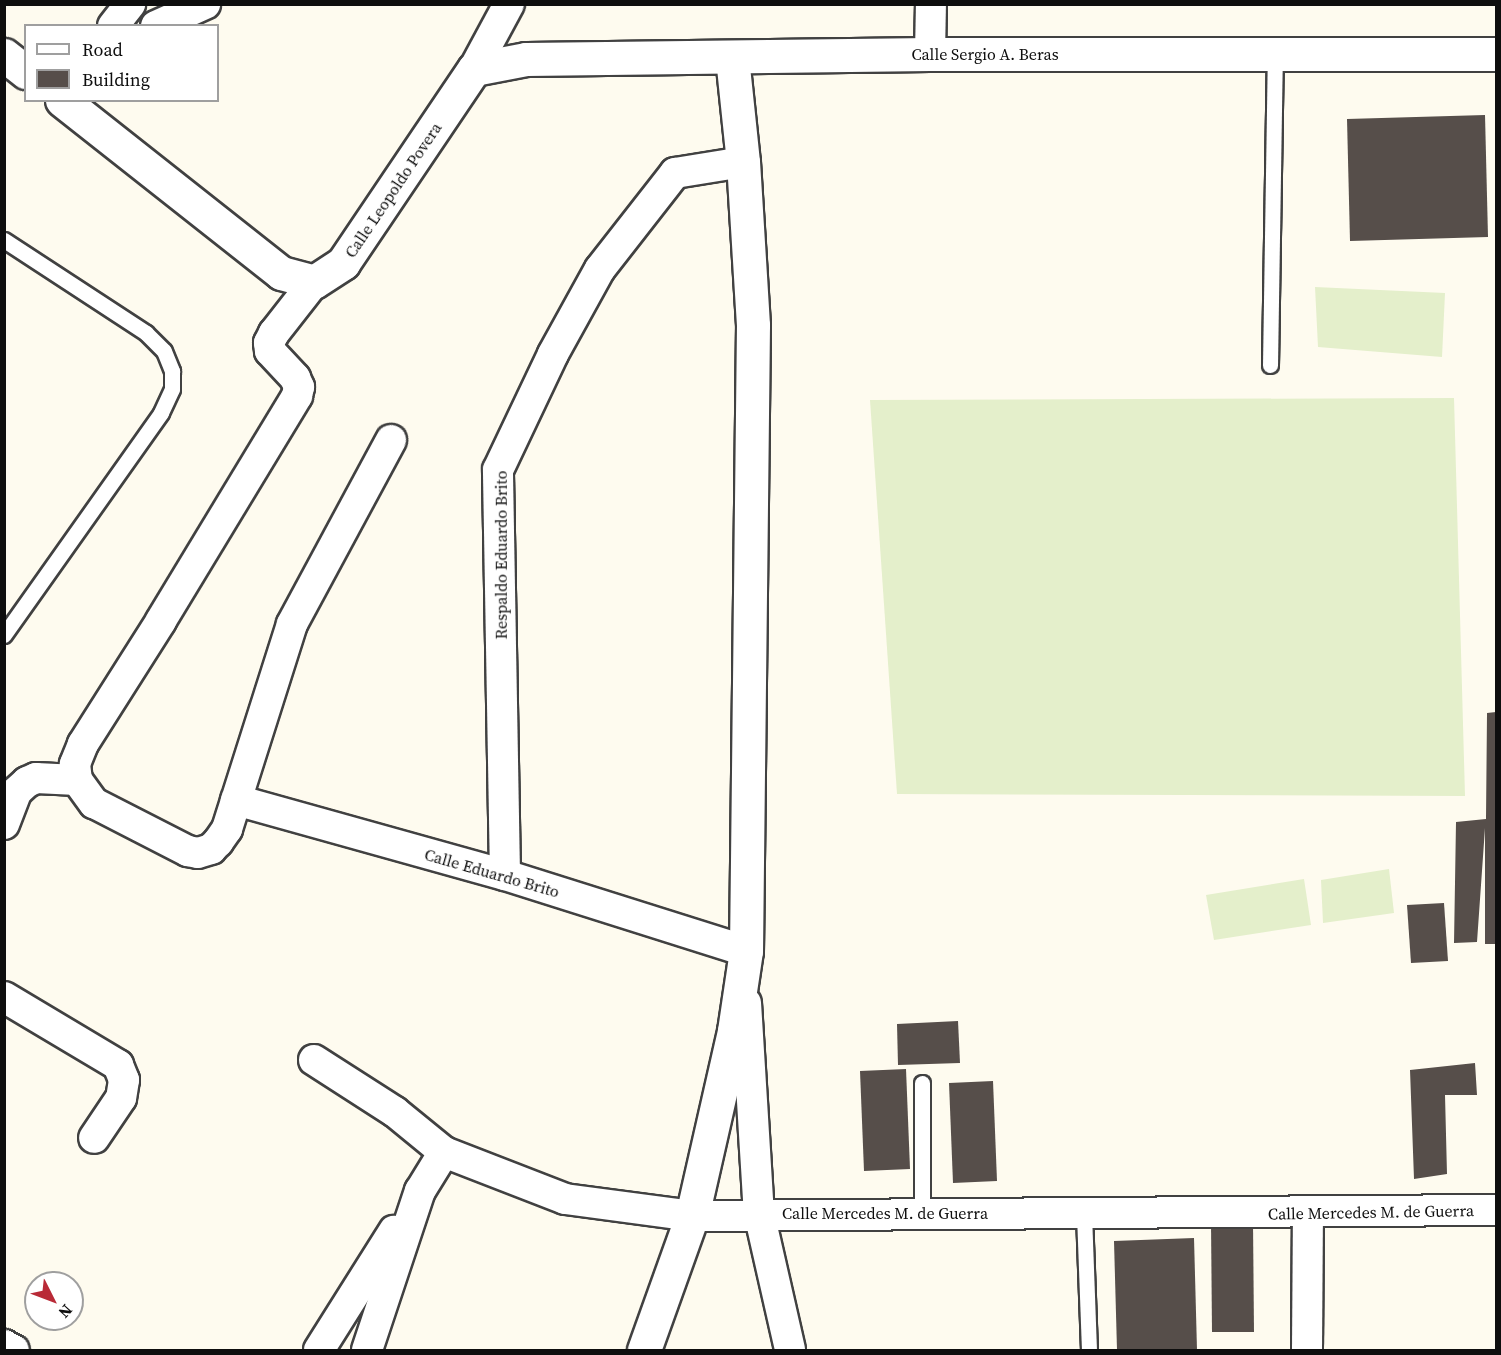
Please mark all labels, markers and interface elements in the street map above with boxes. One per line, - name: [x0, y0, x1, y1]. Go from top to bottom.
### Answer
- legend: [24, 24, 219, 102]
- text: Road: [82, 37, 123, 62]
- street label: Calle Sergio A. Beras: [911, 44, 1059, 64]
- text: Building: [82, 67, 150, 92]
- street label: Calle Leopoldo Povera: [341, 119, 445, 261]
- street label: Respaldo Eduardo Brito: [491, 471, 511, 639]
- street label: Calle Eduardo Brito: [422, 845, 562, 901]
- street label: Calle Mercedes M. de Guerra: [1268, 1201, 1474, 1223]
- street label: Calle Mercedes M. de Guerra: [782, 1203, 988, 1223]
- north arrow: [24, 1271, 84, 1331]
- text: N: [54, 1300, 78, 1323]

